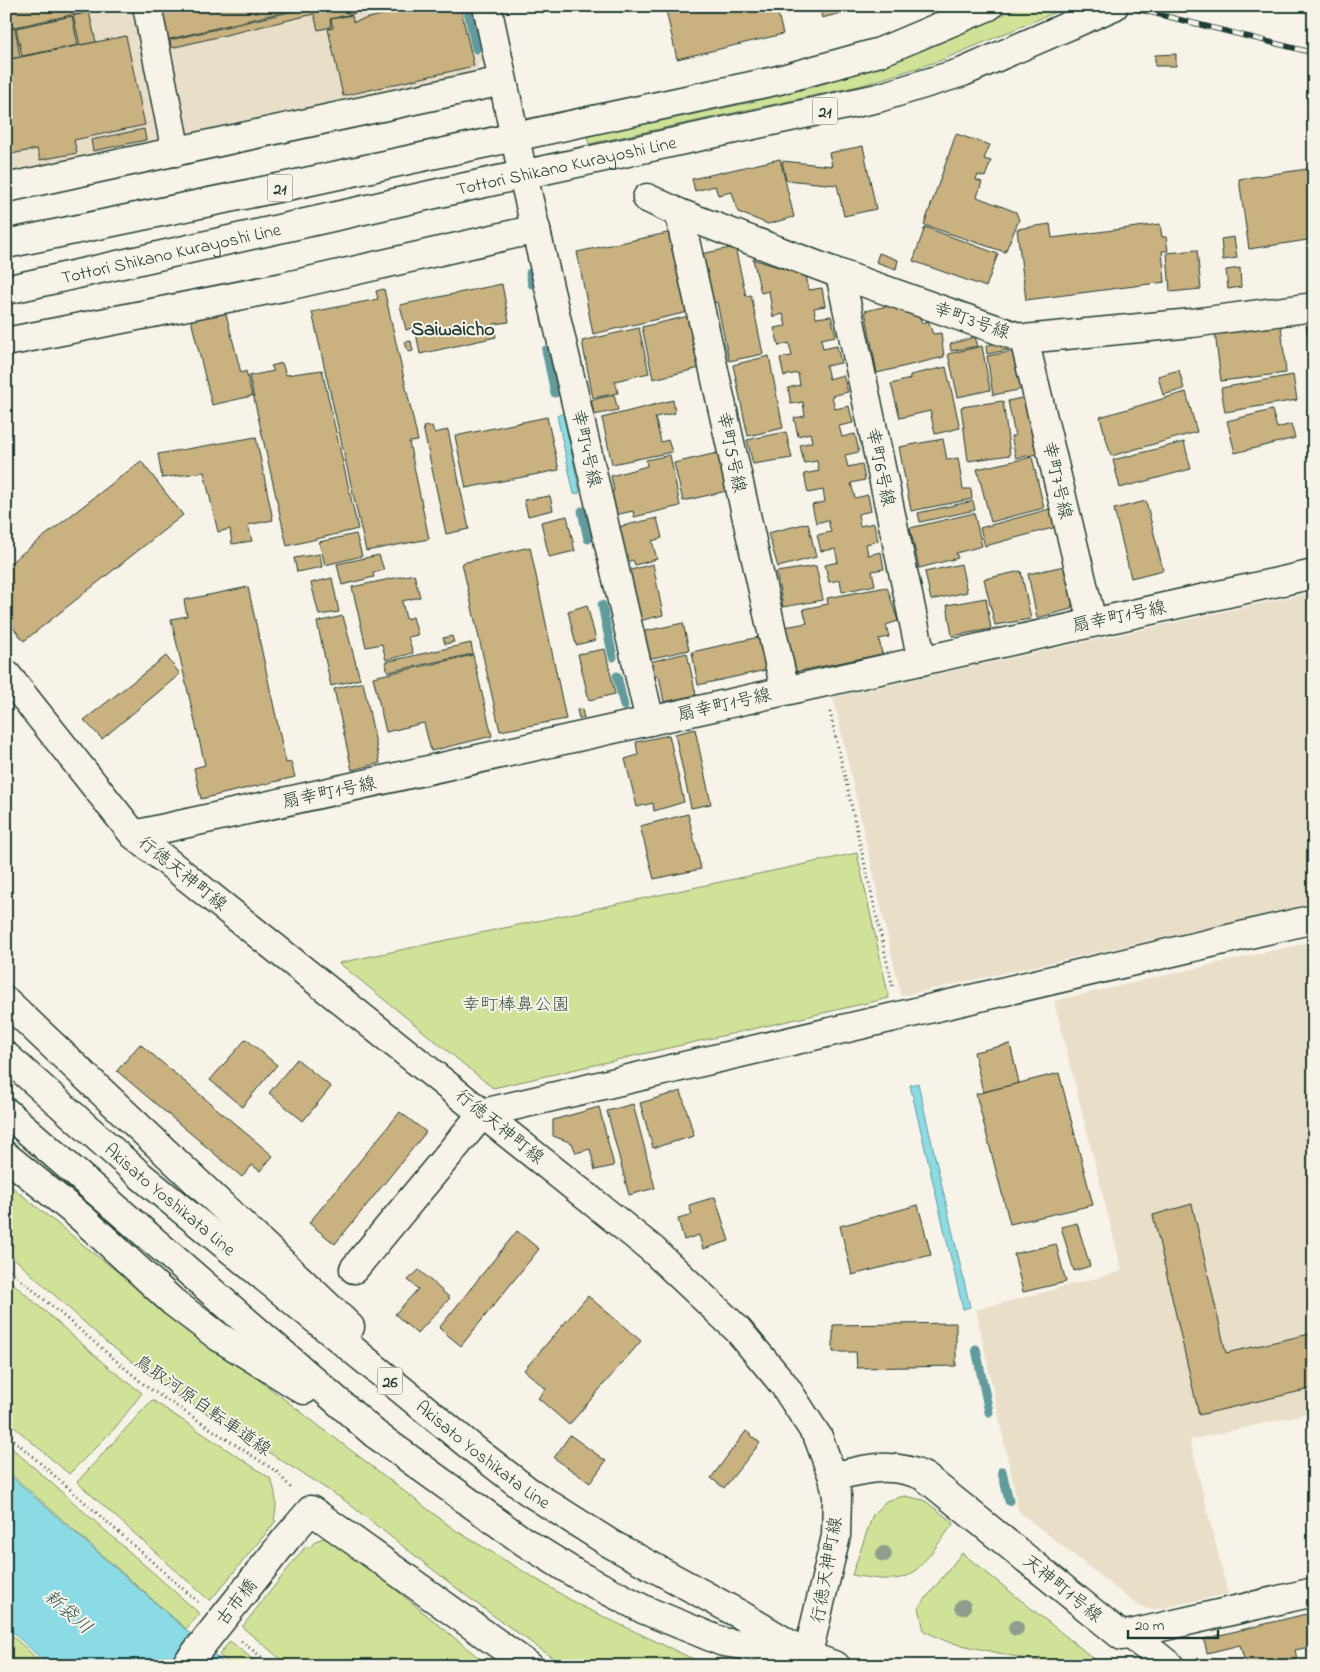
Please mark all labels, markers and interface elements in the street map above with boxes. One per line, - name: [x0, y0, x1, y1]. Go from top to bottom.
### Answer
- road number: 21: [812, 98, 838, 124]
- street label: Tottori Shikano Kurayoshi Line: [454, 131, 680, 204]
- road number: 21: [268, 174, 292, 202]
- street label: Tottori Shikano Kurayoshi Line: [59, 218, 284, 292]
- street label: 幸町3号線: [930, 297, 1013, 347]
- district label: Saiwaicho: [411, 316, 495, 345]
- street label: 幸町4号線: [563, 407, 607, 490]
- street label: 幸町5号線: [709, 409, 751, 495]
- street label: 幸町6号線: [858, 426, 900, 509]
- street label: 幸町7号線: [1034, 439, 1078, 522]
- street label: 扇幸町1号線: [1070, 595, 1169, 641]
- street label: 扇幸町1号線: [675, 683, 774, 729]
- street label: 扇幸町1号線: [280, 771, 379, 817]
- street label: 行徳天神町線: [132, 830, 232, 919]
- park label: 幸町棒鼻公園: [462, 993, 570, 1019]
- street label: 行徳天神町線: [449, 1083, 549, 1172]
- street label: Akisato Yoshikata Line: [98, 1138, 241, 1264]
- street label: 鳥取河原自転車道線: [128, 1350, 276, 1464]
- road number: 26: [378, 1368, 402, 1394]
- street label: Akisato Yoshikata Line: [409, 1395, 555, 1517]
- street label: 行徳天神町線: [806, 1515, 850, 1626]
- street label: 天神町1号線: [1016, 1549, 1107, 1630]
- street label: 古市橋: [210, 1574, 265, 1632]
- water label: 新袋川: [37, 1584, 98, 1642]
- scale bar: [1128, 1607, 1218, 1639]
- text: 20 m: [1135, 1615, 1165, 1637]

